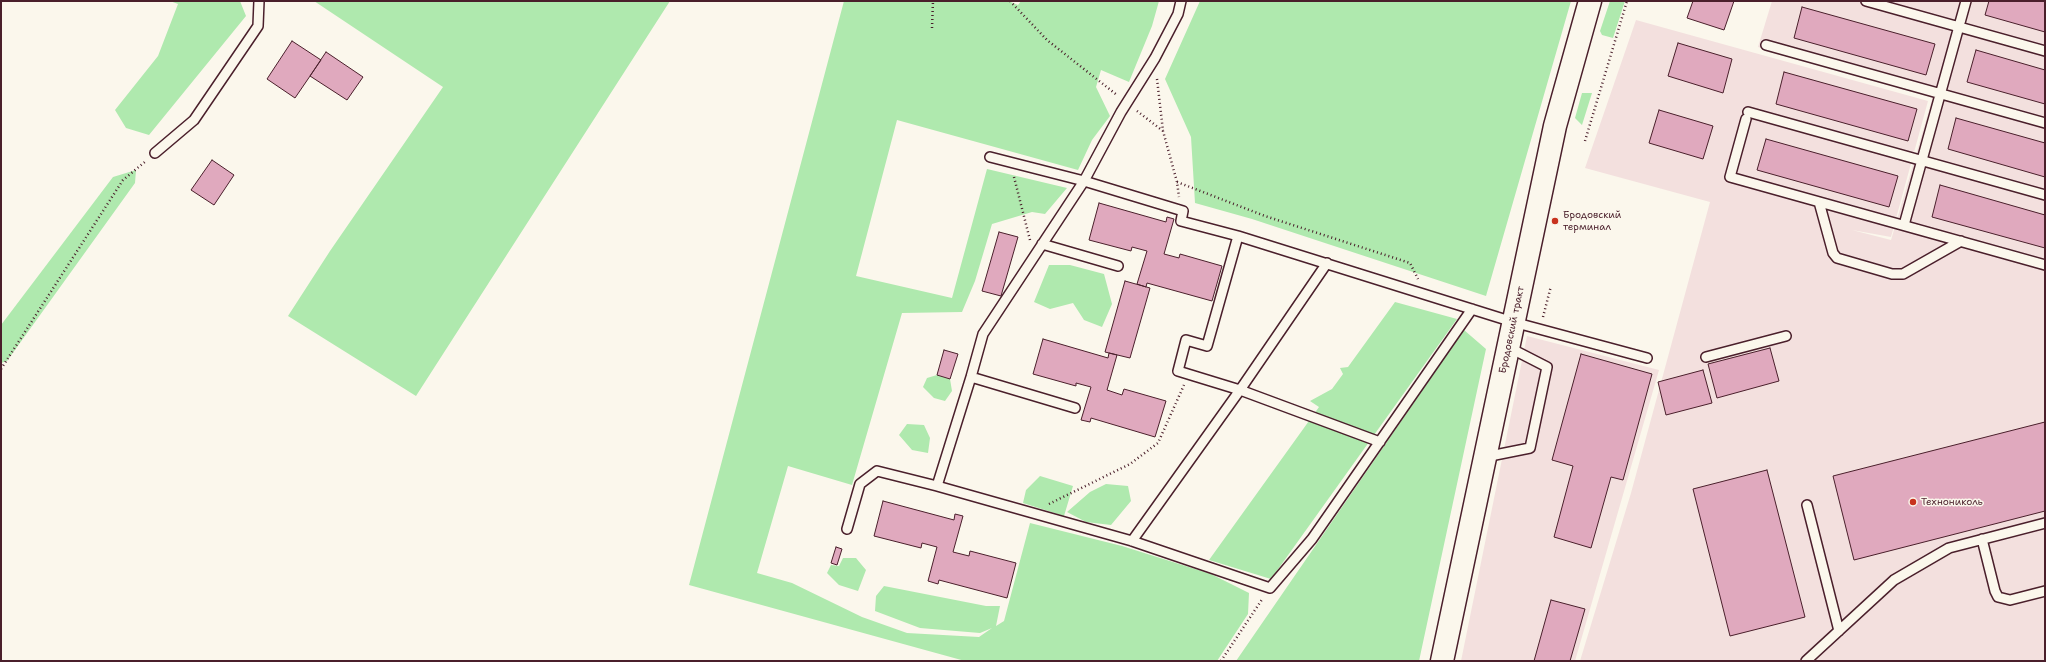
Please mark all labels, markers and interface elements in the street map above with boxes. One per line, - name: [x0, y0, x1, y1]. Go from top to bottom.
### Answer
- place label: Бродовский терминал: [1563, 209, 1621, 232]
- marker: Бродовский терминал: [1550, 216, 1560, 226]
- street label: Бродовский тракт: [1497, 285, 1527, 375]
- place label: Технониколь: [1921, 496, 1983, 508]
- marker: Технониколь: [1908, 497, 1918, 507]

